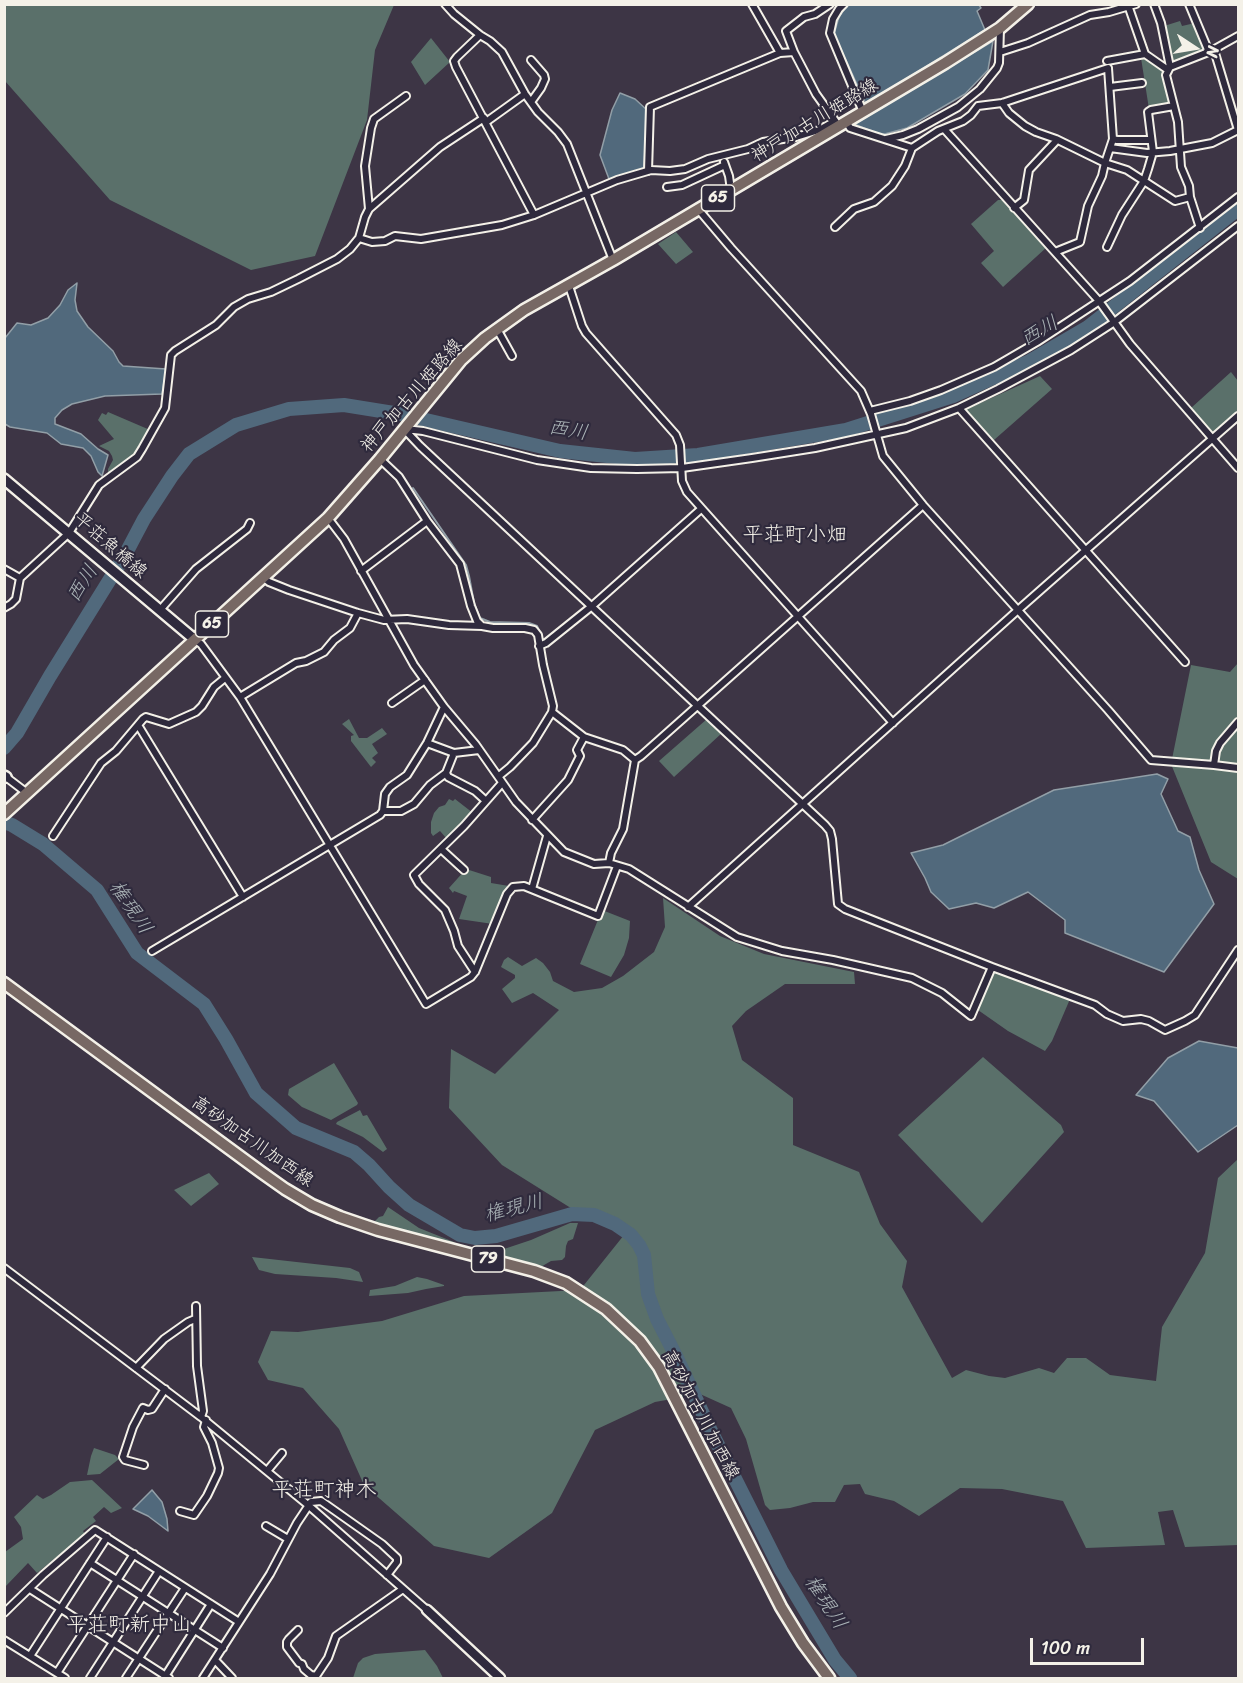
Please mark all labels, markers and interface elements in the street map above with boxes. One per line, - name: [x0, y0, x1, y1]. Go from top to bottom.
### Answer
- north arrow: [1165, 18, 1225, 78]
- text: N: [1198, 43, 1228, 60]
- street label: 神戸加古川姫路線: [748, 75, 882, 167]
- road number: 65: [702, 185, 734, 211]
- water label: 西川: [1017, 312, 1063, 352]
- street label: 神戸加古川姫路線: [357, 335, 467, 457]
- water label: 西川: [546, 416, 590, 446]
- street label: 平荘魚橋線: [69, 508, 151, 584]
- district label: 平荘町小畑: [743, 523, 847, 549]
- water label: 西川: [62, 561, 104, 607]
- road number: 65: [196, 611, 228, 637]
- water label: 権現川: [103, 876, 157, 940]
- street label: 高砂加古川加西線: [187, 1092, 317, 1192]
- water label: 権現川: [482, 1190, 546, 1228]
- road number: 79: [472, 1246, 504, 1272]
- street label: 高砂加古川加西線: [657, 1346, 743, 1484]
- district label: 平荘町神木: [272, 1478, 376, 1504]
- water label: 権現川: [799, 1571, 851, 1635]
- district label: 平荘町新中山: [66, 1613, 192, 1639]
- scale bar: [1033, 1626, 1147, 1664]
- text: 100 m: [1041, 1632, 1090, 1664]

